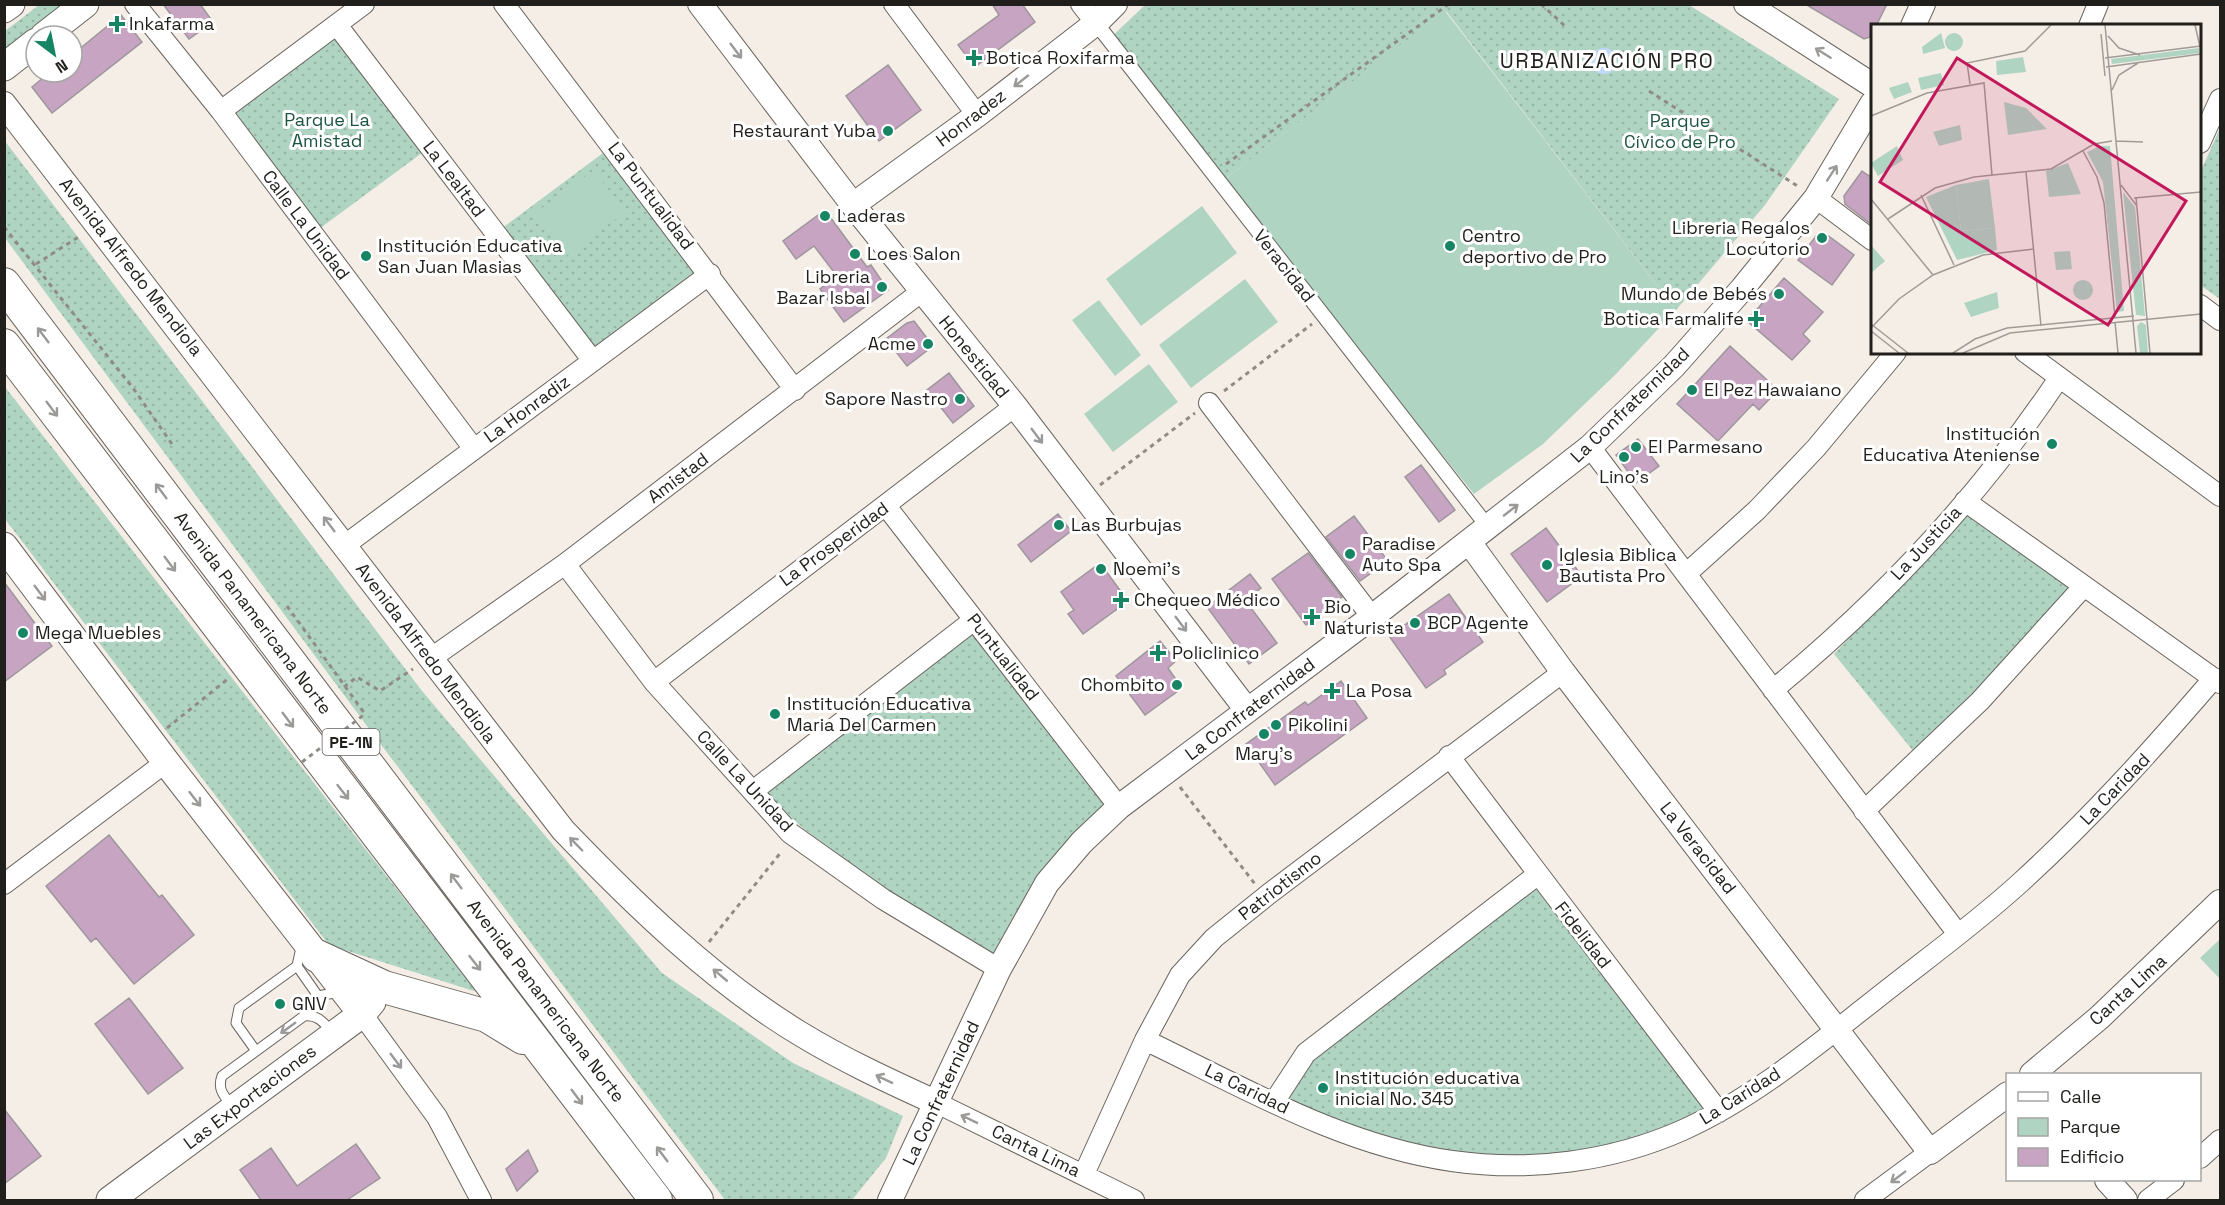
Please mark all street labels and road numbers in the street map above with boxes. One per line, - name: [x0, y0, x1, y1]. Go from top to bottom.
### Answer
- street label: Honradez: [931, 84, 1010, 151]
- street label: La Lealtad: [418, 136, 491, 222]
- street label: La Puntualidad: [603, 137, 699, 254]
- street label: Calle La Unidad: [258, 165, 355, 284]
- street label: Avenida Alfredo Mendiola: [55, 173, 208, 360]
- street label: Veracidad: [1249, 225, 1320, 307]
- street label: Honestidad: [934, 311, 1015, 403]
- street label: La Confraternidad: [1565, 342, 1694, 467]
- street label: La Honradiz: [479, 370, 574, 448]
- street label: Amistad: [643, 447, 713, 508]
- street label: La Prosperidad: [775, 496, 893, 591]
- street label: La Justicia: [1885, 501, 1966, 585]
- street label: Avenida Panamericana Norte: [169, 507, 337, 719]
- street label: Avenida Alfredo Mendiola: [351, 558, 502, 748]
- street label: Puntualidad: [962, 608, 1045, 705]
- street label: La Confraternidad: [1180, 652, 1319, 765]
- street label: Calle La Unidad: [692, 725, 799, 837]
- road number: PE-1N: [322, 729, 380, 755]
- street label: La Caridad: [2075, 748, 2155, 829]
- street label: La Veracidad: [1655, 797, 1742, 898]
- street label: Patriotismo: [1233, 846, 1326, 925]
- street label: Avenida Panamericana Norte: [462, 895, 630, 1107]
- street label: Fidelidad: [1550, 897, 1617, 973]
- street label: Canta Lima: [2084, 949, 2171, 1030]
- street label: La Confraternidad: [897, 1017, 984, 1169]
- street label: Las Exportaciones: [179, 1039, 321, 1154]
- street label: La Caridad: [1201, 1058, 1293, 1119]
- street label: La Caridad: [1695, 1062, 1785, 1129]
- street label: Canta Lima: [988, 1119, 1084, 1182]

